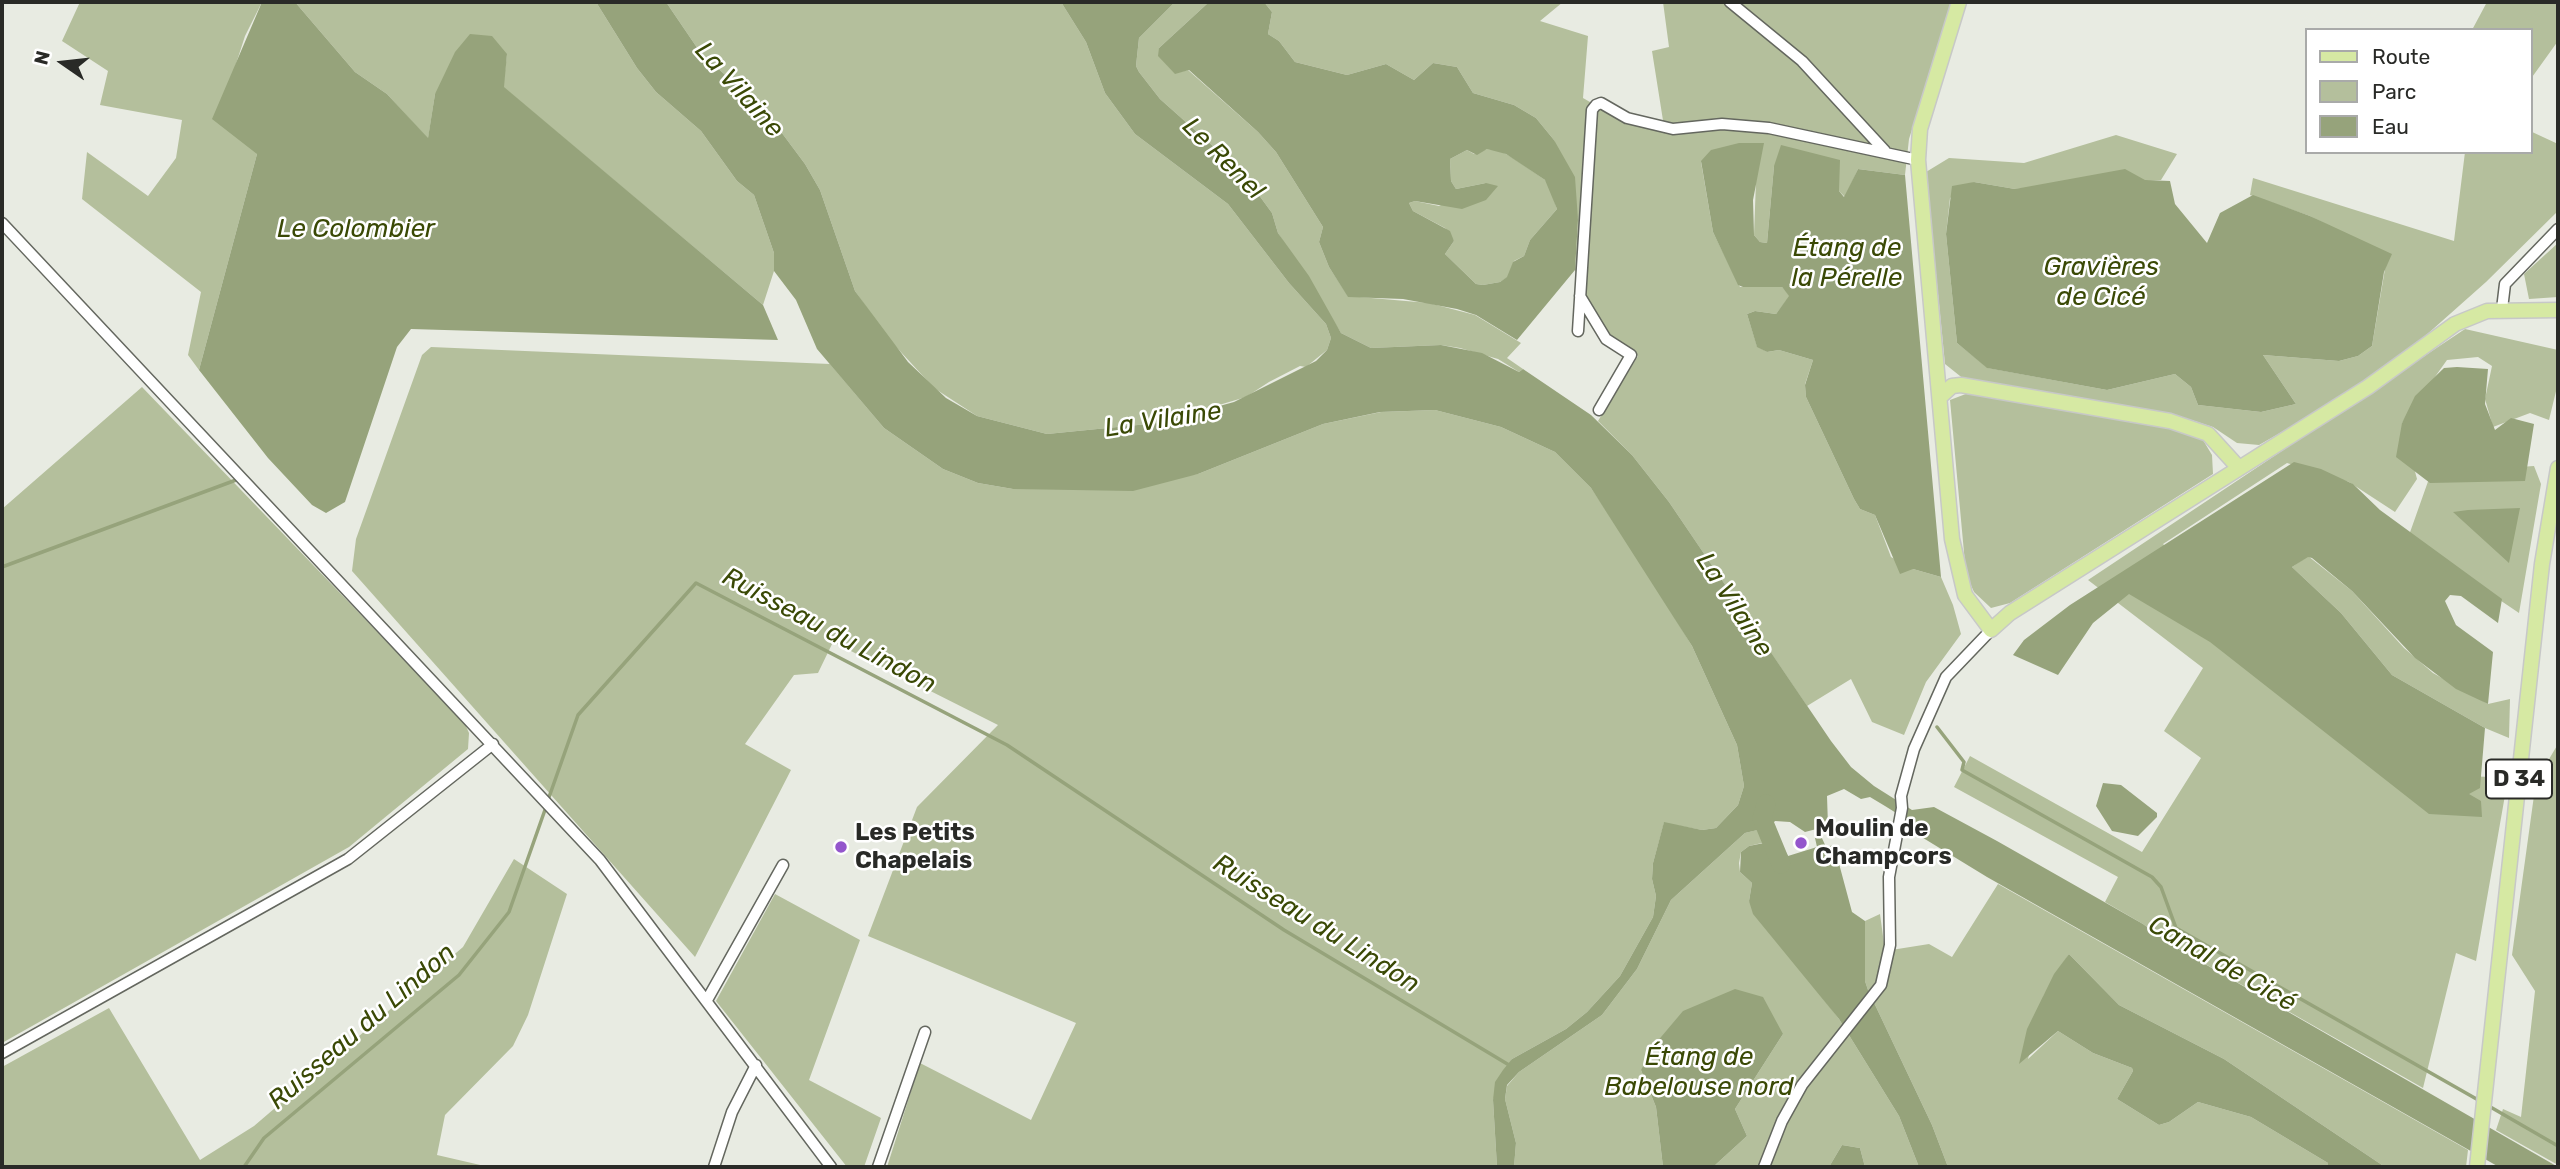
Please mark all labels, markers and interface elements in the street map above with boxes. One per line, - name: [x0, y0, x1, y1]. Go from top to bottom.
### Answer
- north arrow: [28, 28, 98, 98]
- legend: [2304, 28, 2532, 154]
- water label: La Vilaine: [688, 36, 790, 144]
- text: Route: [2372, 44, 2430, 69]
- text: N: [29, 48, 55, 67]
- text: Parc: [2372, 79, 2416, 104]
- water label: Le Renel: [1176, 112, 1270, 206]
- text: Eau: [2372, 114, 2409, 139]
- water label: Le Colombier: [277, 213, 435, 245]
- water label: Étang de la Pérelle: [1792, 232, 1902, 294]
- water label: Gravières de Cicé: [2043, 251, 2159, 312]
- water label: La Vilaine: [1102, 395, 1224, 445]
- water label: La Vilaine: [1689, 547, 1779, 663]
- water label: Ruisseau du Lindon: [717, 561, 941, 701]
- road number: D 34: [2486, 760, 2552, 799]
- place label: Moulin de Champcors: [1815, 815, 1952, 871]
- place label: Les Petits Chapelais: [855, 819, 975, 875]
- marker: Moulin de Champcors: [1793, 835, 1809, 851]
- marker: Les Petits Chapelais: [833, 839, 849, 855]
- water label: Ruisseau du Lindon: [1207, 848, 1425, 1000]
- water label: Canal de Cicé: [2143, 909, 2301, 1019]
- water label: Ruisseau du Lindon: [262, 937, 462, 1117]
- water label: Étang de Babelouse nord: [1604, 1041, 1794, 1102]

